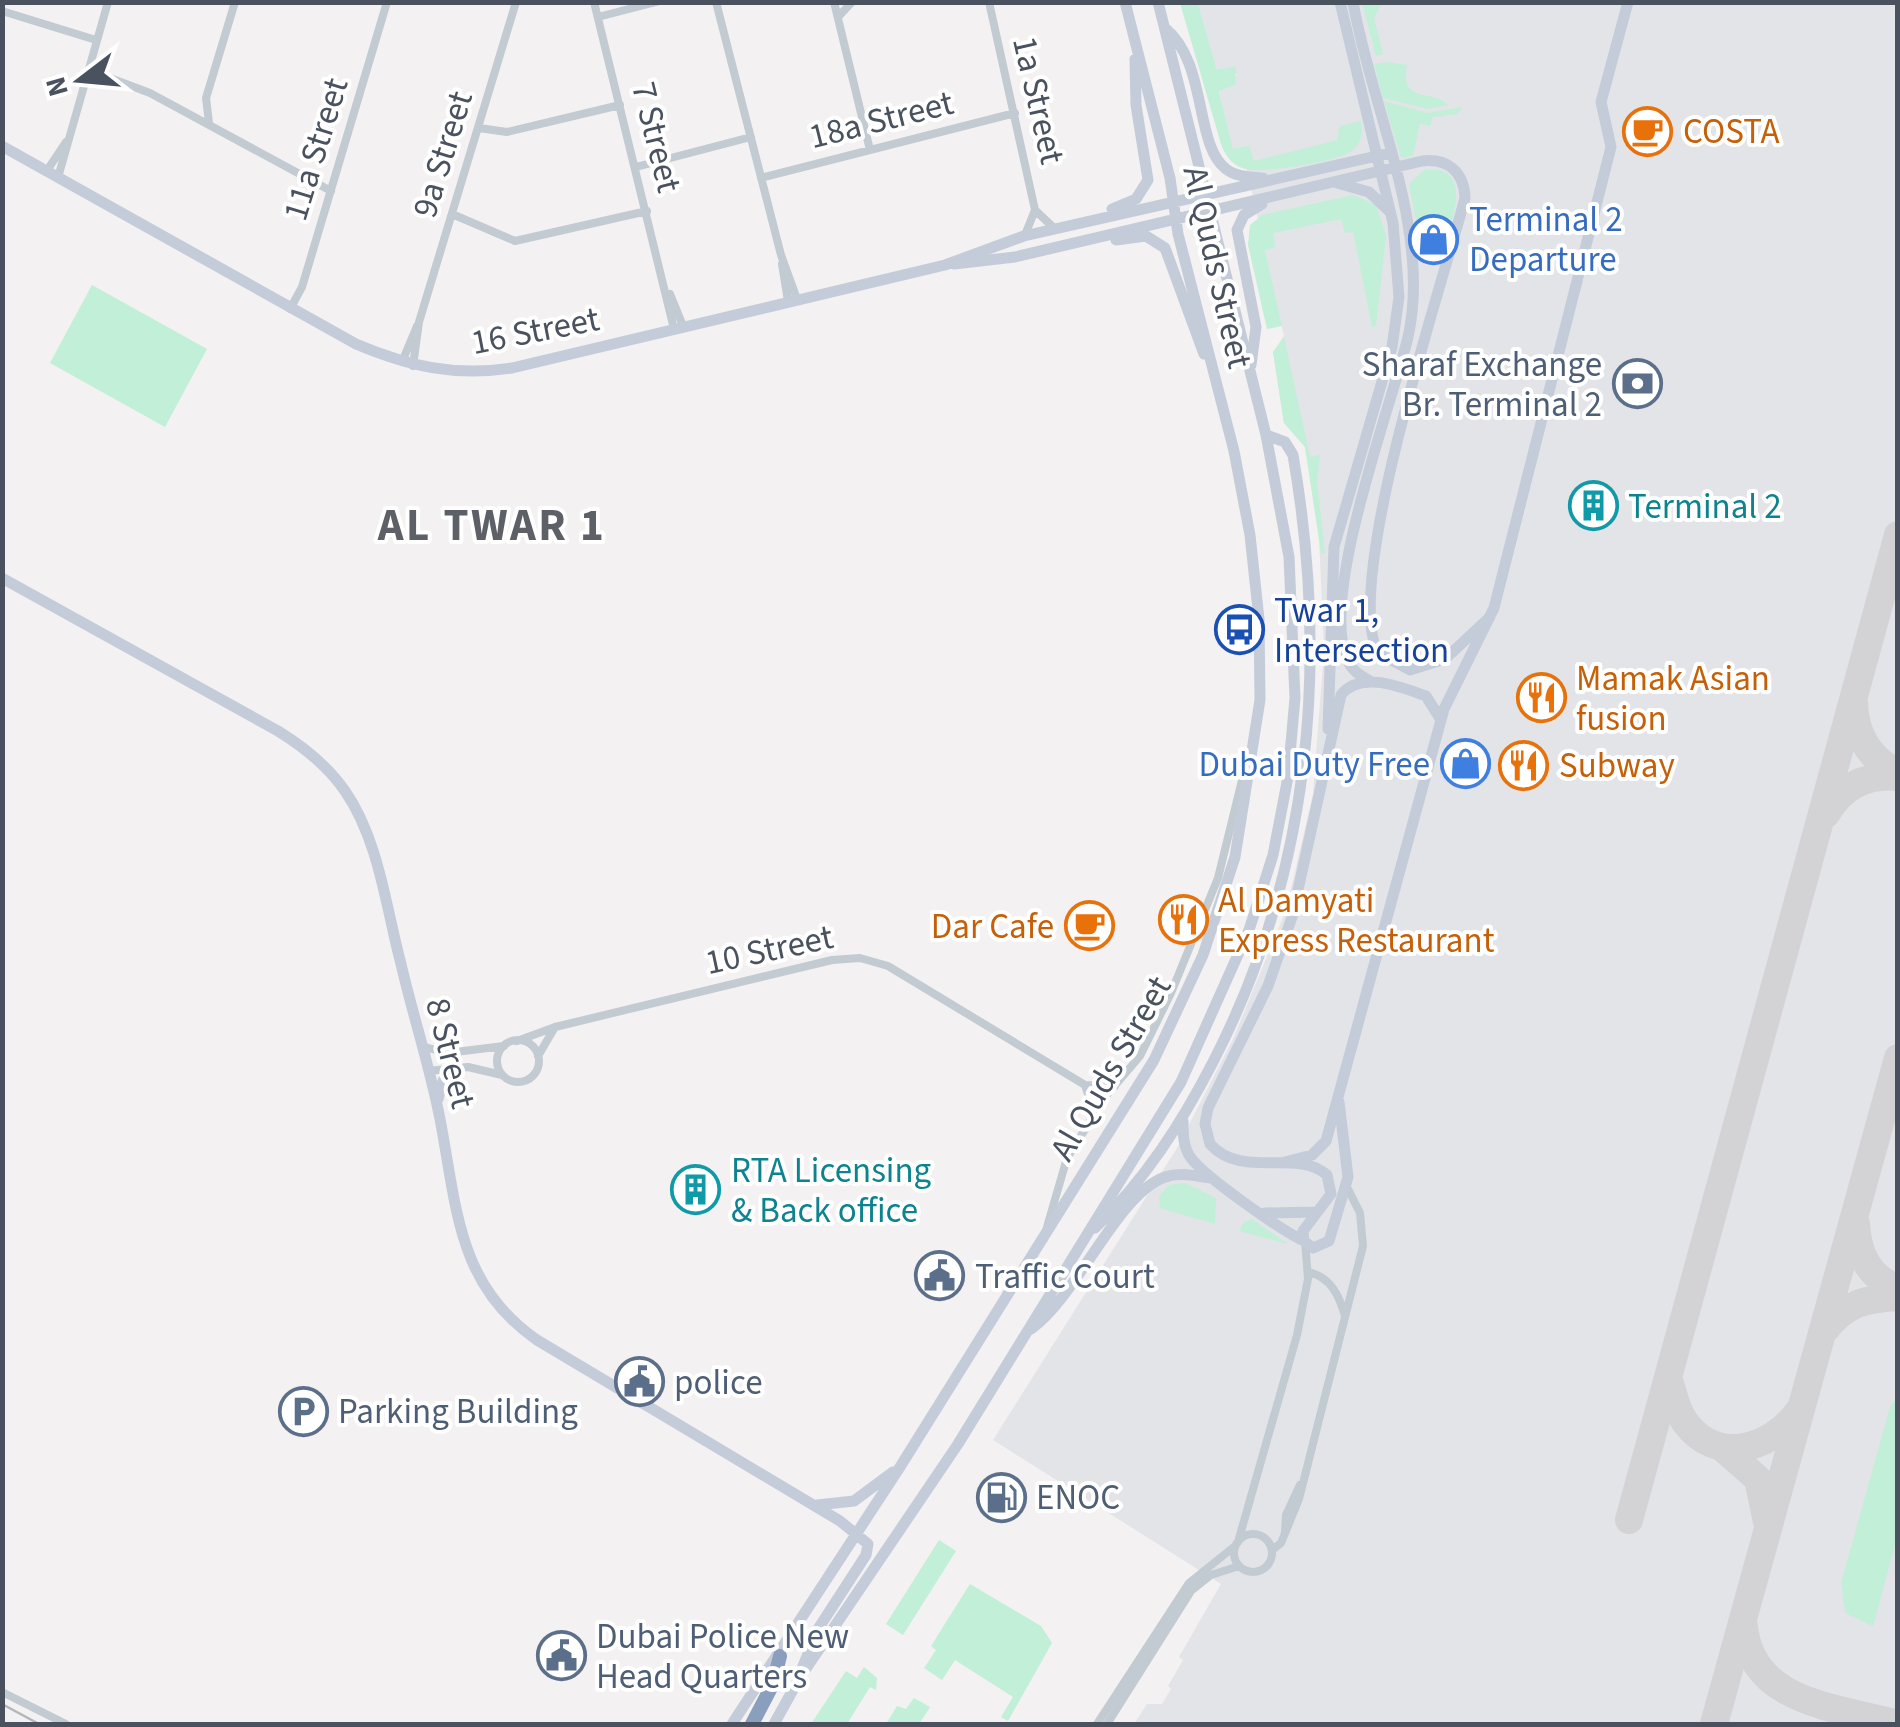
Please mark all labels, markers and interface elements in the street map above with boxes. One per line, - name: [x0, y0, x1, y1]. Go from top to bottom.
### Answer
- north arrow: [30, 30, 130, 130]
- street label: 1a Street: [999, 31, 1077, 169]
- street label: 11a Street: [271, 71, 361, 227]
- text: N: [35, 72, 79, 101]
- street label: 7 Street: [618, 77, 694, 198]
- street label: 18a Street: [804, 78, 959, 162]
- street label: 9a Street: [400, 85, 486, 224]
- cafe icon: COSTA: [1622, 105, 1674, 157]
- place label: COSTA: [1683, 107, 1780, 157]
- street label: Al Quds Street: [1169, 161, 1265, 373]
- place label: Terminal 2 Departure: [1469, 195, 1623, 285]
- shop icon: Terminal 2 Departure: [1408, 213, 1460, 265]
- street label: 16 Street: [467, 294, 604, 368]
- place label: Sharaf Exchange Br. Terminal 2: [1362, 340, 1602, 430]
- bank icon: Sharaf Exchange Br. Terminal 2: [1611, 358, 1663, 410]
- building icon: Terminal 2: [1567, 480, 1619, 532]
- place label: Terminal 2: [1628, 482, 1782, 532]
- district label: AL TWAR 1: [377, 494, 606, 558]
- place label: Twar 1, Intersection: [1274, 586, 1449, 676]
- bus stop icon: Twar 1, Intersection: [1213, 604, 1265, 656]
- place label: Mamak Asian fusion: [1576, 654, 1770, 744]
- restaurant icon: Mamak Asian fusion: [1515, 672, 1567, 724]
- shop icon: Dubai Duty Free: [1439, 738, 1491, 790]
- restaurant icon: Subway: [1498, 739, 1550, 791]
- place label: Dubai Duty Free: [1198, 740, 1430, 790]
- place label: Subway: [1559, 741, 1675, 791]
- place label: Al Damyati Express Restaurant: [1218, 876, 1495, 966]
- restaurant icon: Al Damyati Express Restaurant: [1157, 894, 1209, 946]
- cafe icon: Dar Cafe: [1063, 900, 1115, 952]
- place label: Dar Cafe: [931, 902, 1054, 952]
- street label: 10 Street: [701, 912, 838, 988]
- street label: Al Quds Street: [1038, 967, 1184, 1170]
- street label: 8 Street: [412, 993, 488, 1114]
- place label: RTA Licensing & Back office: [731, 1146, 932, 1236]
- building icon: RTA Licensing & Back office: [670, 1164, 722, 1216]
- public building icon: Traffic Court: [914, 1250, 966, 1302]
- place label: Traffic Court: [975, 1252, 1155, 1302]
- public building icon: police: [613, 1356, 665, 1408]
- place label: police: [674, 1358, 763, 1408]
- parking icon: Parking Building: [277, 1385, 329, 1437]
- place label: Parking Building: [338, 1387, 578, 1437]
- fuel station icon: ENOC: [975, 1471, 1027, 1523]
- place label: ENOC: [1036, 1473, 1120, 1523]
- place label: Dubai Police New Head Quarters: [596, 1612, 849, 1702]
- public building icon: Dubai Police New Head Quarters: [535, 1630, 587, 1682]

